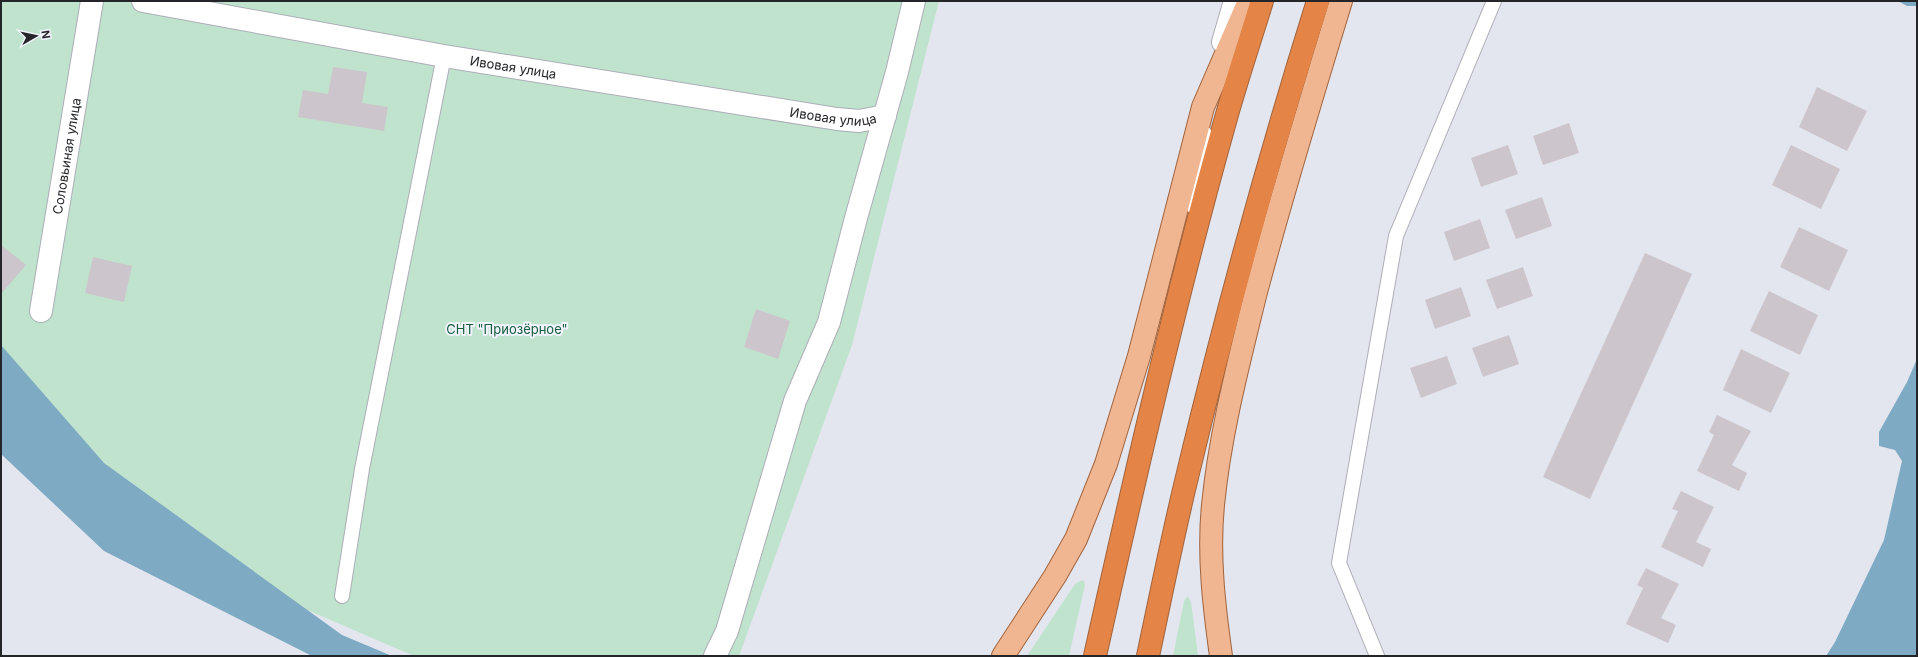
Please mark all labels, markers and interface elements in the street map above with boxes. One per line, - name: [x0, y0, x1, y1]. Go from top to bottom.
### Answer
- north arrow: [16, 16, 56, 56]
- text: N: [38, 29, 53, 40]
- street label: Ивовая улица: [469, 52, 558, 82]
- street label: Соловьиная улица: [49, 97, 84, 215]
- street label: Ивовая улица: [789, 104, 878, 129]
- park label: СНТ "Приозёрное": [446, 321, 568, 337]

